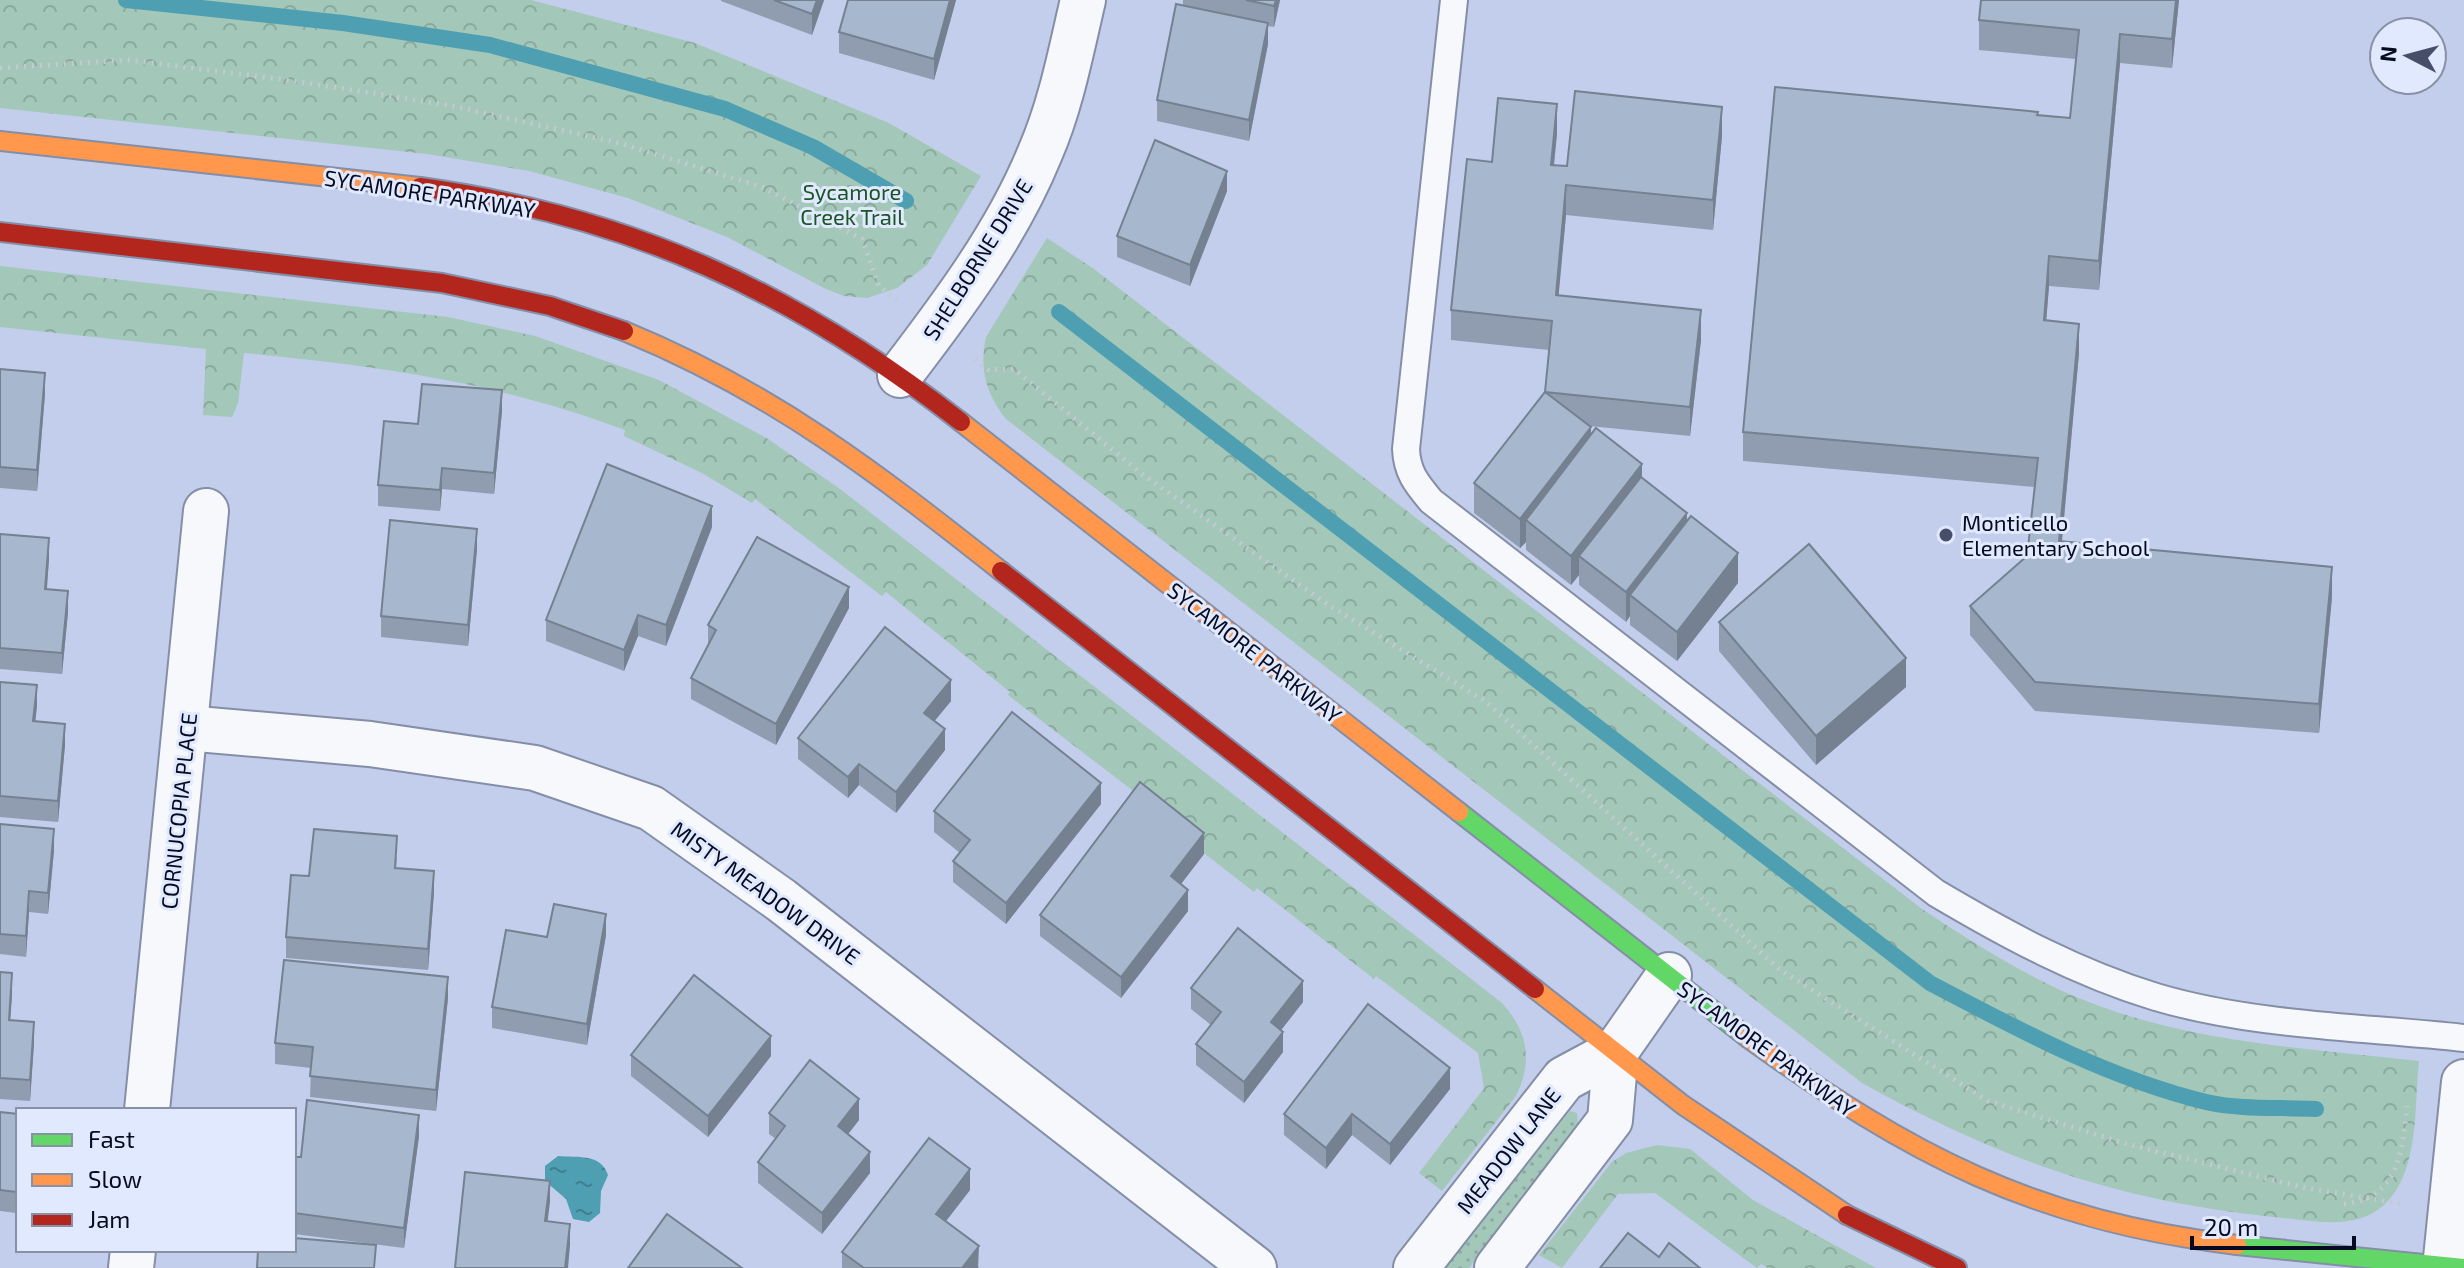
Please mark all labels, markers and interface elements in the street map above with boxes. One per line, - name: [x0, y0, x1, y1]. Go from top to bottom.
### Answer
- north arrow: [2368, 16, 2448, 96]
- text: N: [2373, 45, 2401, 63]
- street label: SYCAMORE PARKWAY: [323, 163, 538, 223]
- street label: SHELBORNE DRIVE: [917, 174, 1037, 344]
- park label: Sycamore Creek Trail: [800, 178, 904, 229]
- place label: Monticello Elementary School: [1962, 509, 2150, 560]
- marker: Monticello Elementary School: [1937, 526, 1955, 544]
- street label: SYCAMORE PARKWAY: [1163, 576, 1347, 728]
- street label: CORNUCOPIA PLACE: [155, 712, 201, 910]
- street label: MISTY MEADOW DRIVE: [667, 815, 865, 969]
- street label: SYCAMORE PARKWAY: [1673, 975, 1861, 1122]
- street label: MEADOW LANE: [1451, 1082, 1565, 1218]
- legend: [16, 1108, 296, 1252]
- text: Fast: [88, 1124, 135, 1153]
- text: Slow: [88, 1164, 142, 1193]
- scale bar: [2192, 1200, 2354, 1250]
- text: Jam: [88, 1204, 130, 1233]
- text: 20 m: [2204, 1212, 2258, 1241]

